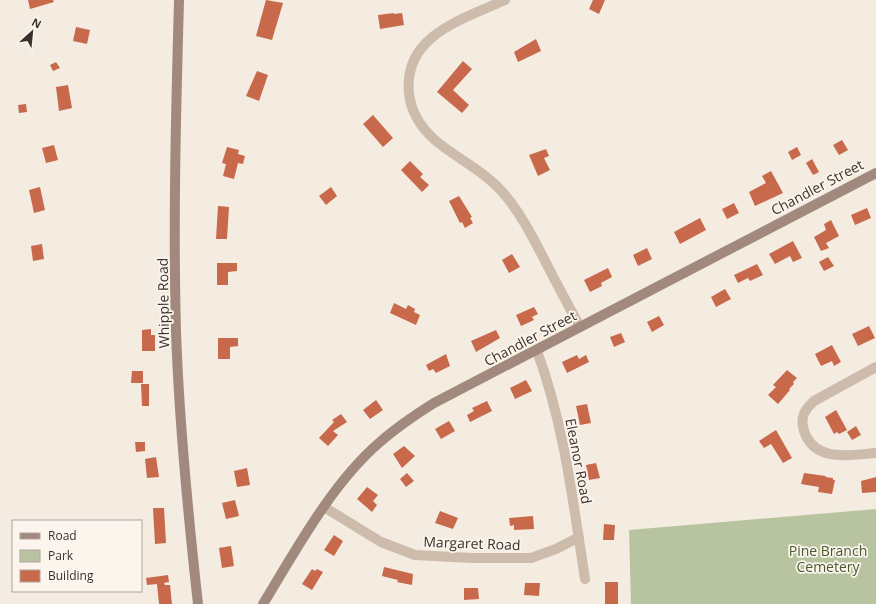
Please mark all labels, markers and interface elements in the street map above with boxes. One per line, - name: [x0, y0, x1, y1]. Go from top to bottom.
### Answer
- north arrow: [12, 12, 52, 52]
- text: N: [29, 14, 44, 31]
- street label: Chandler Street: [767, 155, 867, 219]
- street label: Whipple Road: [153, 258, 173, 348]
- street label: Chandler Street: [480, 306, 580, 370]
- street label: Eleanor Road: [561, 417, 597, 505]
- legend: [12, 520, 142, 592]
- text: Road: [48, 527, 77, 544]
- street label: Margaret Road: [423, 532, 521, 554]
- park label: Pine Branch Cemetery: [789, 541, 867, 576]
- text: Park: [48, 547, 74, 564]
- text: Building: [48, 567, 94, 584]

